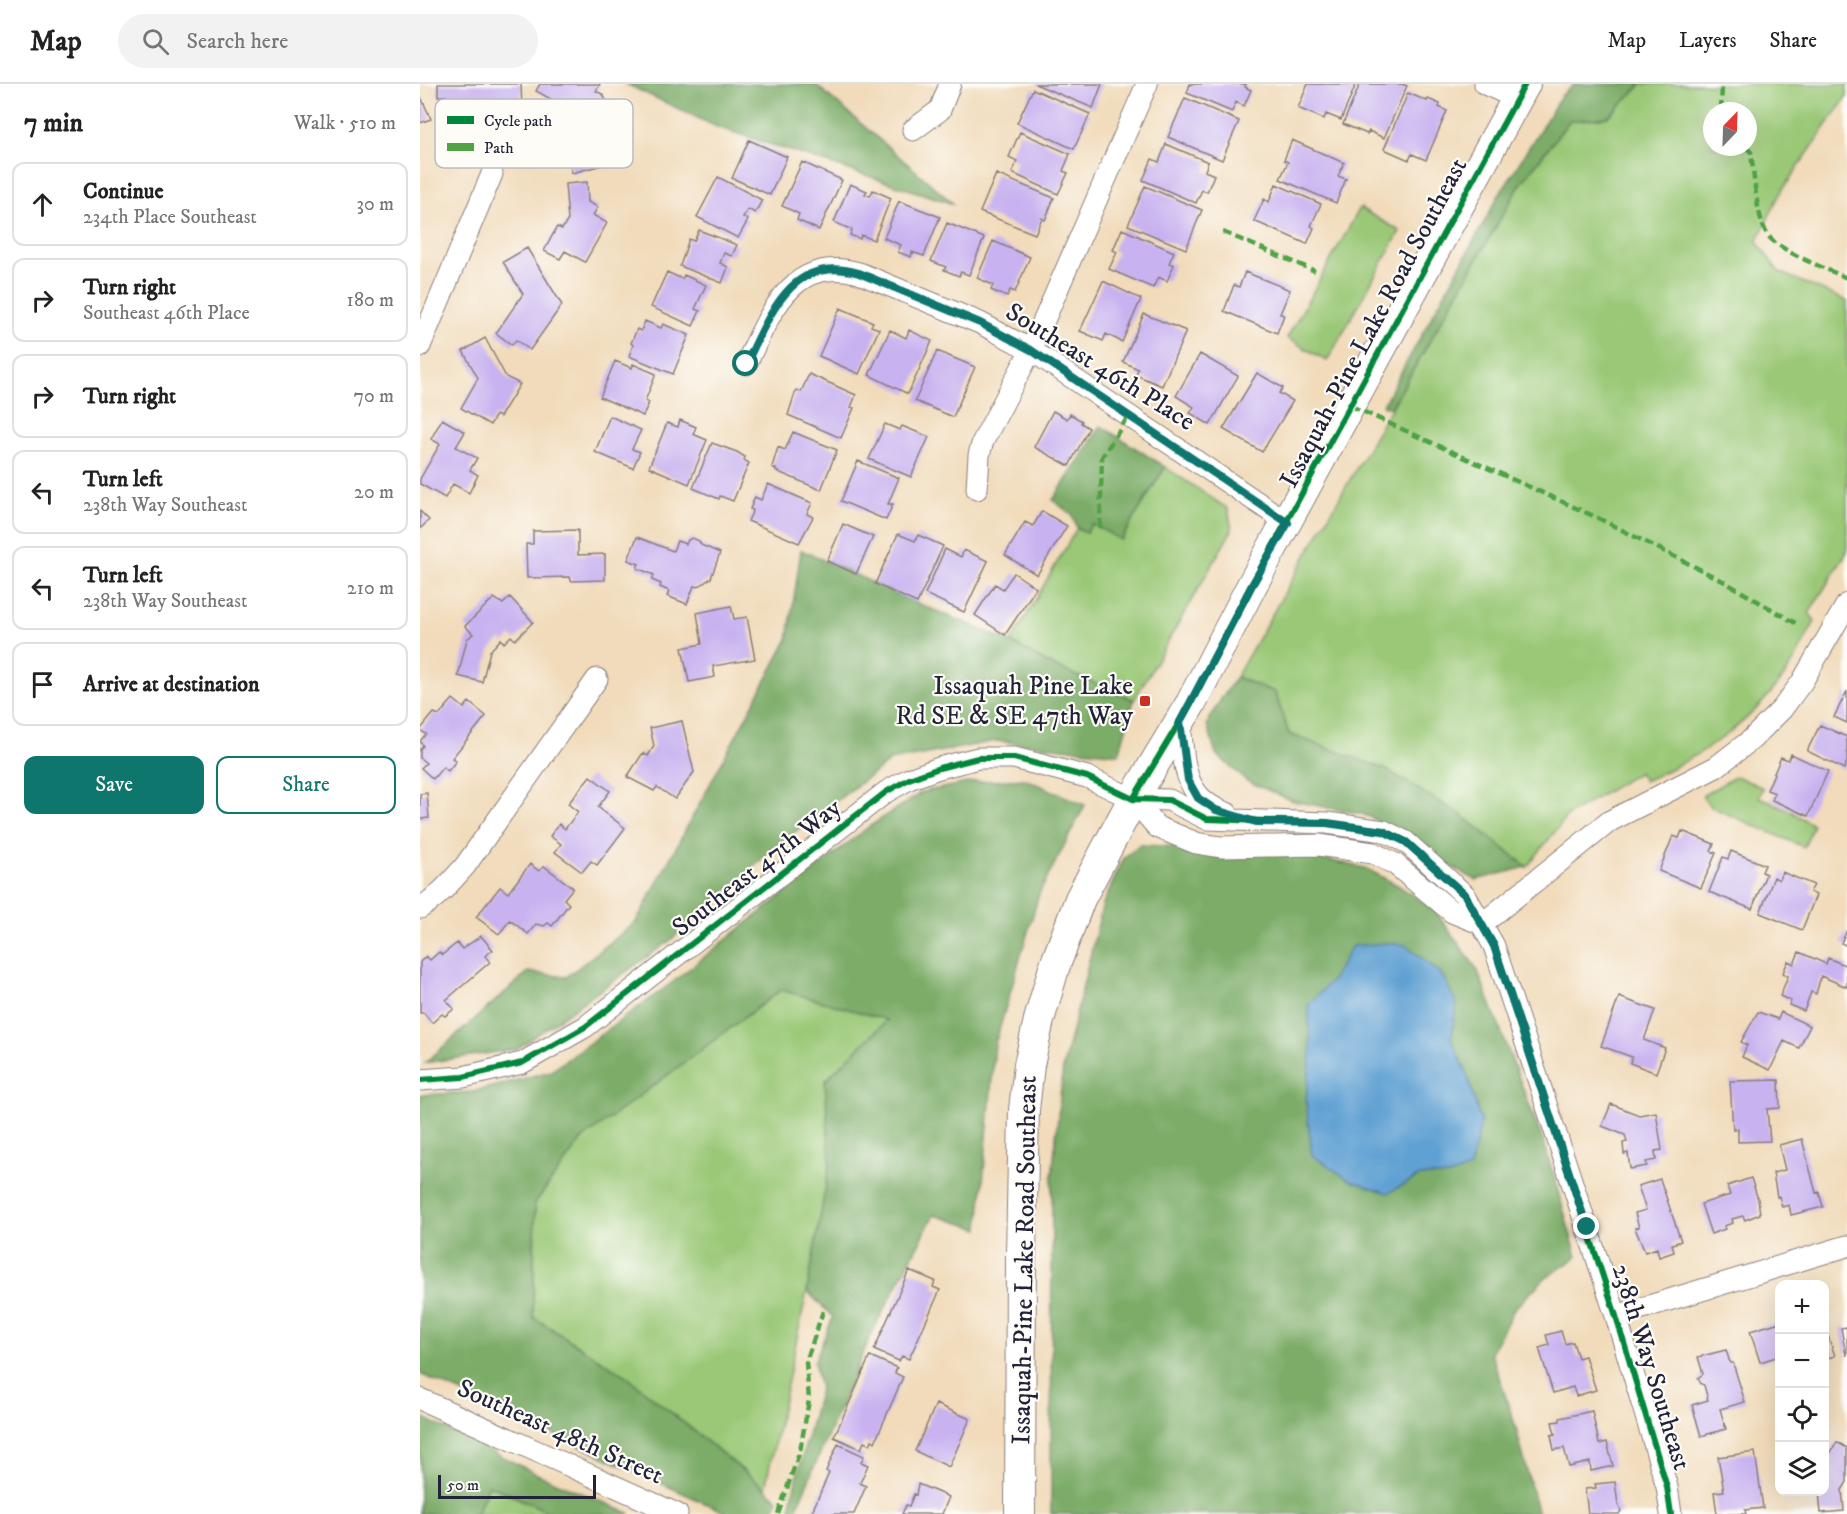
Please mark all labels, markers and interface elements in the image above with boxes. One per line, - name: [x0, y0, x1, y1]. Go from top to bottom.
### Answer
- search box: [118, 14, 538, 68]
- text: Map: [30, 24, 82, 59]
- icon: search: [139, 25, 172, 58]
- text: Search here: [187, 28, 288, 55]
- text: Map: [1607, 28, 1646, 54]
- text: Layers: [1679, 28, 1737, 54]
- text: Share: [1770, 28, 1817, 54]
- legend: [435, 99, 633, 168]
- north arrow: [1703, 102, 1757, 156]
- text: 7 min: [24, 107, 83, 140]
- text: Walk · 510 m: [294, 111, 396, 136]
- text: Cycle path: [484, 111, 553, 131]
- text: Path: [484, 138, 514, 158]
- street label: Issaquah-Pine Lake Road Southeast: [1273, 152, 1475, 494]
- text: Continue: [83, 178, 164, 205]
- icon: ahead: [26, 188, 59, 221]
- text: 30 m: [356, 192, 394, 217]
- text: 234th Place Southeast: [83, 205, 257, 230]
- text: Turn right: [83, 274, 176, 301]
- icon: right: [26, 284, 59, 317]
- text: 180 m: [347, 288, 394, 313]
- street label: Southeast 46th Place: [999, 296, 1201, 438]
- text: Southeast 46th Place: [83, 301, 250, 326]
- route start: [732, 350, 758, 376]
- icon: right: [26, 380, 59, 413]
- text: Turn right: [83, 383, 176, 410]
- text: 70 m: [353, 384, 394, 409]
- text: Turn left: [83, 466, 163, 493]
- icon: left: [26, 476, 59, 509]
- text: 20 m: [354, 480, 394, 505]
- text: 238th Way Southeast: [83, 493, 247, 518]
- text: Turn left: [83, 562, 163, 589]
- icon: left: [26, 572, 59, 605]
- text: 210 m: [347, 576, 394, 601]
- text: 238th Way Southeast: [83, 589, 247, 614]
- icon: arrive: [26, 668, 59, 701]
- place label: Issaquah Pine Lake Rd SE & SE 47th Way: [895, 670, 1134, 733]
- text: Arrive at destination: [83, 671, 260, 698]
- marker: Issaquah Pine Lake Rd SE & SE 47th Way: [1138, 694, 1152, 708]
- button: Save: [24, 756, 204, 814]
- button: Share: [216, 756, 396, 814]
- street label: Southeast 47th Way: [666, 791, 849, 944]
- street label: Issaquah-Pine Lake Road Southeast: [1005, 1075, 1045, 1445]
- route end: [1573, 1213, 1599, 1239]
- street label: 238th Way Southeast: [1604, 1260, 1698, 1474]
- map controls: [1775, 1280, 1829, 1496]
- button: +: [1775, 1280, 1829, 1334]
- button: −: [1775, 1334, 1829, 1388]
- street label: Southeast 48th Street: [452, 1372, 668, 1492]
- button: locate: [1775, 1388, 1829, 1442]
- button: layers: [1775, 1442, 1829, 1496]
- scale bar: [438, 1472, 596, 1500]
- text: 50 m: [447, 1475, 479, 1495]

